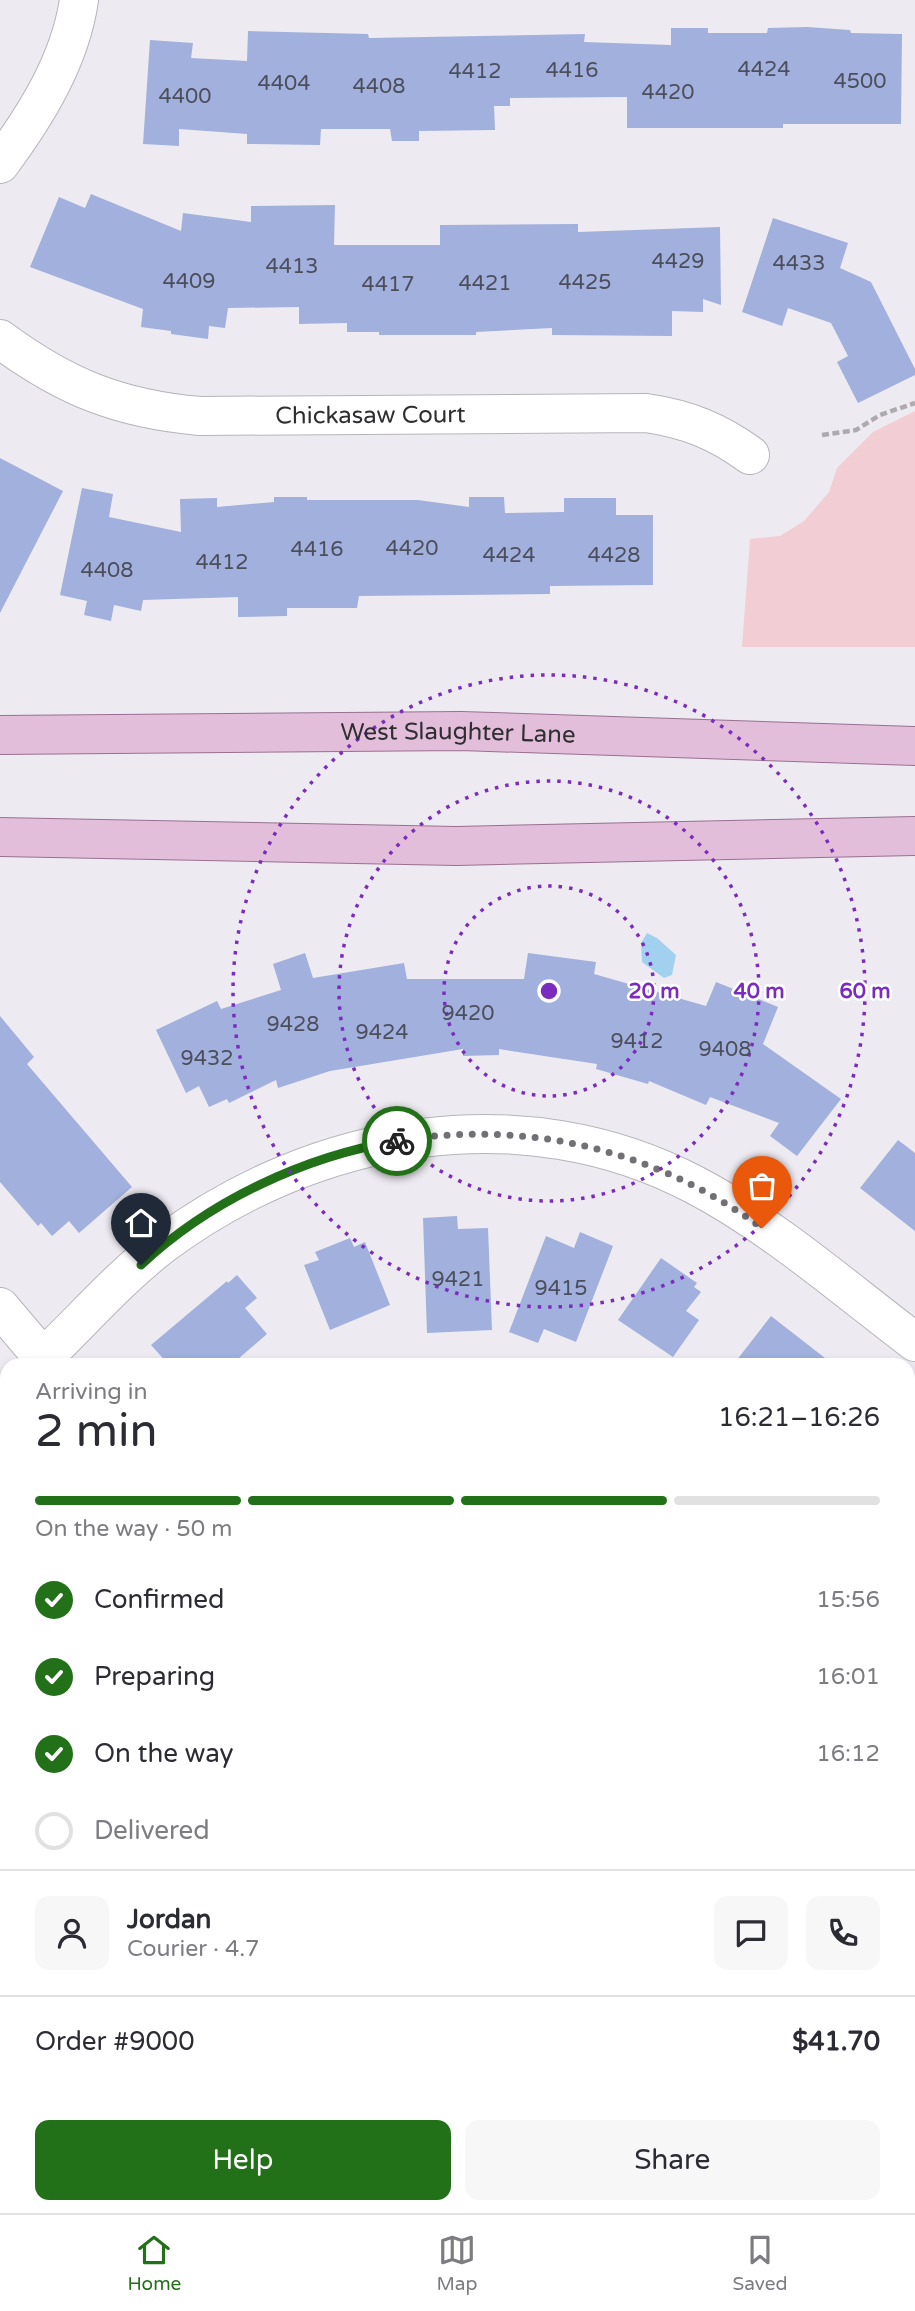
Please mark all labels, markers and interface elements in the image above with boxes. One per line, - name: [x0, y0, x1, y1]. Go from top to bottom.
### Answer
- house number: 4424: [738, 57, 790, 82]
- house number: 4416: [546, 58, 598, 83]
- house number: 4412: [449, 59, 501, 84]
- house number: 4500: [834, 69, 886, 94]
- house number: 4404: [258, 71, 310, 96]
- house number: 4408: [353, 74, 405, 99]
- house number: 4420: [642, 80, 694, 105]
- house number: 4400: [159, 84, 211, 109]
- house number: 4429: [652, 249, 704, 274]
- house number: 4433: [773, 251, 825, 276]
- house number: 4413: [266, 254, 318, 279]
- house number: 4409: [163, 269, 215, 294]
- house number: 4425: [559, 270, 611, 295]
- house number: 4421: [459, 271, 511, 296]
- house number: 4417: [362, 272, 414, 297]
- street label: Chickasaw Court: [275, 400, 466, 430]
- house number: 4420: [386, 536, 438, 561]
- house number: 4416: [291, 537, 343, 562]
- house number: 4424: [483, 543, 535, 568]
- house number: 4428: [588, 543, 640, 568]
- house number: 4412: [196, 550, 248, 575]
- house number: 4408: [81, 558, 133, 583]
- street label: West Slaughter Lane: [340, 717, 576, 750]
- centre of rings: [537, 979, 561, 1003]
- text: 20 m: [628, 979, 680, 1004]
- text: 40 m: [733, 979, 785, 1004]
- text: 60 m: [839, 979, 891, 1004]
- house number: 9420: [442, 1001, 494, 1026]
- house number: 9428: [267, 1012, 319, 1037]
- house number: 9424: [356, 1020, 408, 1045]
- house number: 9412: [611, 1029, 663, 1054]
- house number: 9408: [699, 1037, 751, 1062]
- house number: 9432: [181, 1046, 233, 1071]
- courier: [362, 1106, 432, 1176]
- icon: bike: [378, 1122, 416, 1160]
- pin: [732, 1156, 792, 1228]
- icon: bag: [743, 1167, 781, 1205]
- pin: [111, 1193, 171, 1265]
- icon: home: [122, 1204, 160, 1242]
- house number: 9421: [432, 1267, 484, 1292]
- house number: 9415: [535, 1276, 587, 1301]
- text: Arriving in: [35, 1378, 148, 1406]
- text: 16:21–16:26: [718, 1402, 880, 1433]
- text: 2 min: [35, 1404, 158, 1459]
- text: On the way · 50 m: [35, 1515, 232, 1543]
- icon: check: [35, 1581, 73, 1619]
- text: Confirmed: [94, 1584, 224, 1615]
- text: 15:56: [816, 1586, 880, 1614]
- icon: check: [35, 1658, 73, 1696]
- text: Preparing: [94, 1661, 215, 1692]
- text: 16:01: [816, 1663, 880, 1691]
- icon: check: [35, 1735, 73, 1773]
- text: On the way: [94, 1738, 234, 1769]
- text: 16:12: [816, 1740, 880, 1768]
- text: Delivered: [94, 1815, 210, 1846]
- button: person: [35, 1896, 109, 1970]
- button: chat: [714, 1896, 788, 1970]
- button: phone: [806, 1896, 880, 1970]
- text: Jordan: [127, 1904, 211, 1935]
- text: Courier · 4.7: [127, 1935, 260, 1963]
- text: Order #9000: [35, 2026, 195, 2057]
- text: $41.70: [792, 2026, 880, 2057]
- button: Help: [35, 2120, 451, 2200]
- button: Share: [465, 2120, 880, 2200]
- tab: Home: [128, 2231, 181, 2295]
- tab: Map: [436, 2231, 477, 2295]
- tab: Saved: [733, 2231, 787, 2295]

